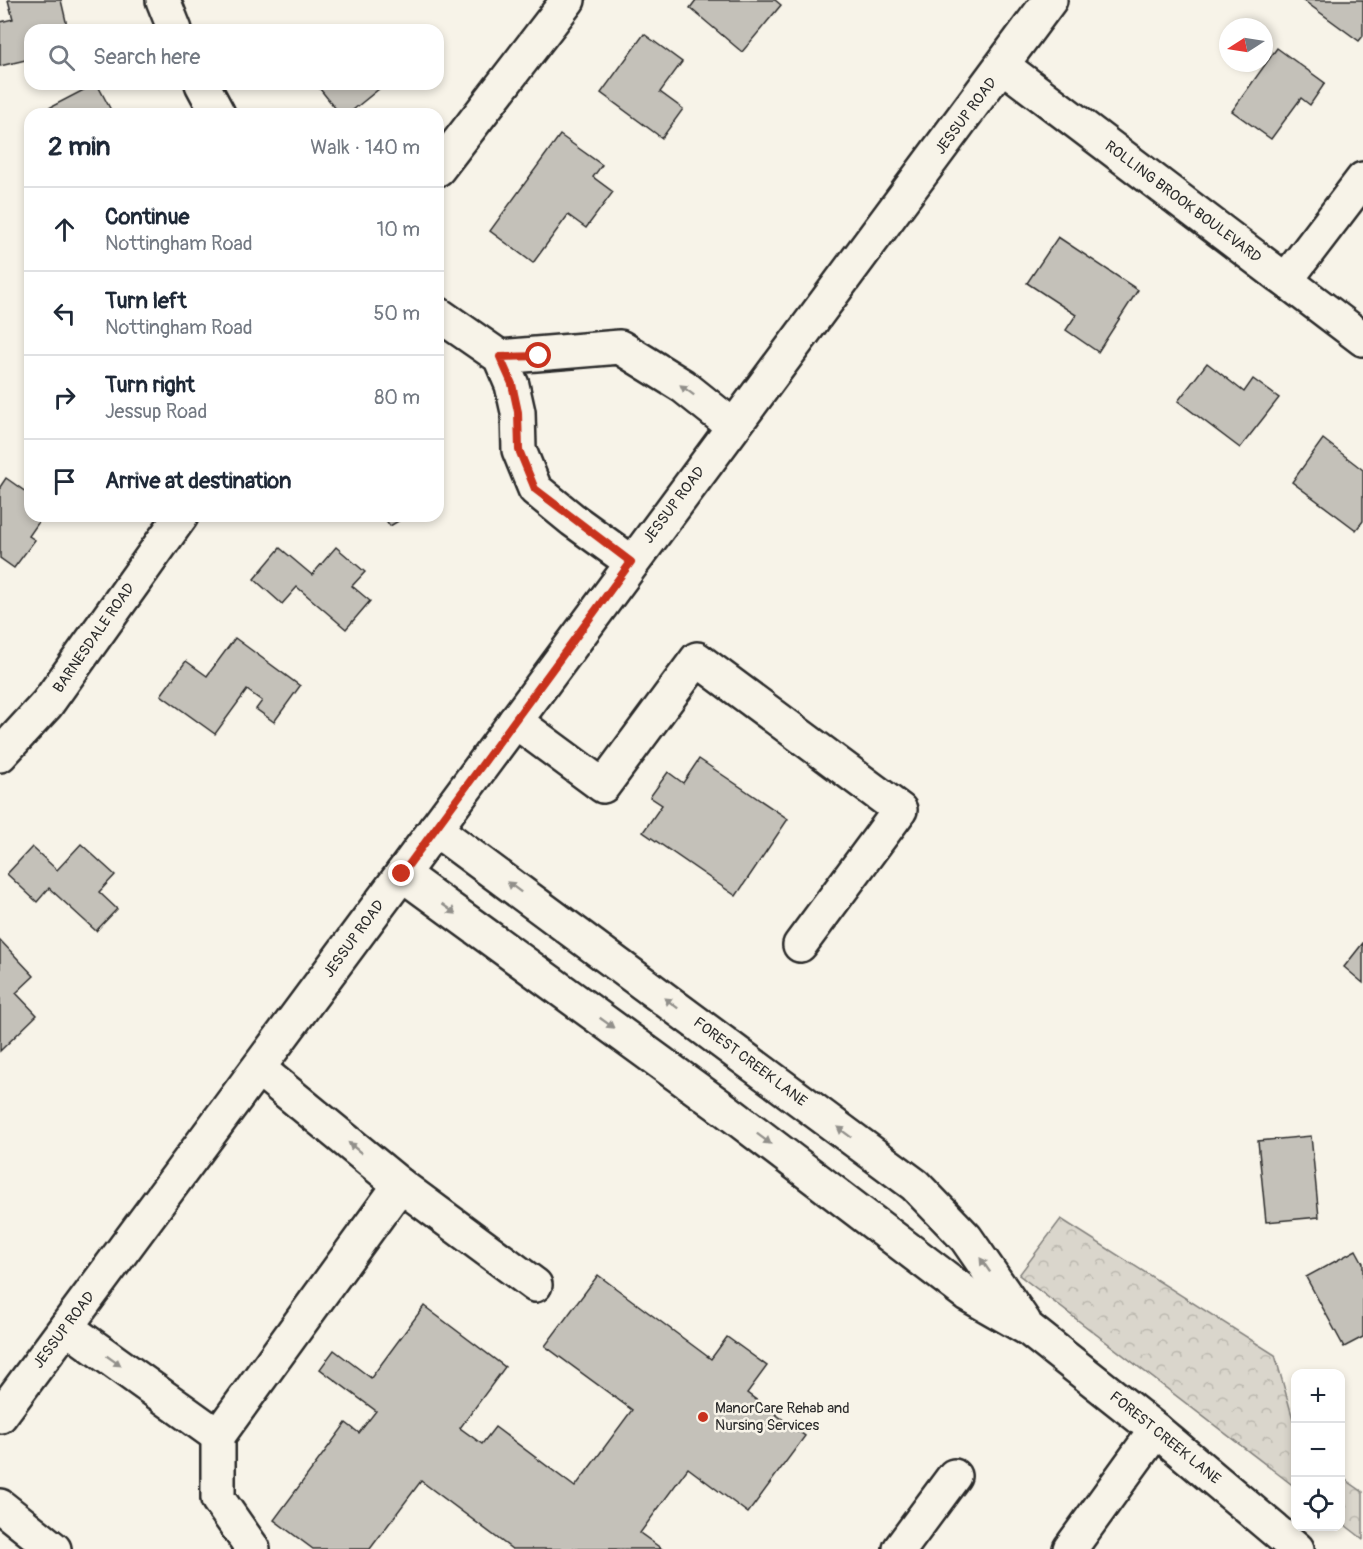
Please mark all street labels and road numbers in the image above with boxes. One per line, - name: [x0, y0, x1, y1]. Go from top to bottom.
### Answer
- street label: JESSUP ROAD: [931, 74, 1001, 158]
- street label: ROLLING BROOK BOULEVARD: [1101, 137, 1265, 267]
- street label: JESSUP ROAD: [639, 463, 709, 547]
- street label: BARNESDALE ROAD: [49, 579, 139, 697]
- street label: JESSUP ROAD: [319, 896, 389, 982]
- street label: FOREST CREEK LANE: [689, 1013, 811, 1111]
- street label: JESSUP ROAD: [29, 1288, 99, 1372]
- street label: FOREST CREEK LANE: [1106, 1387, 1224, 1489]

